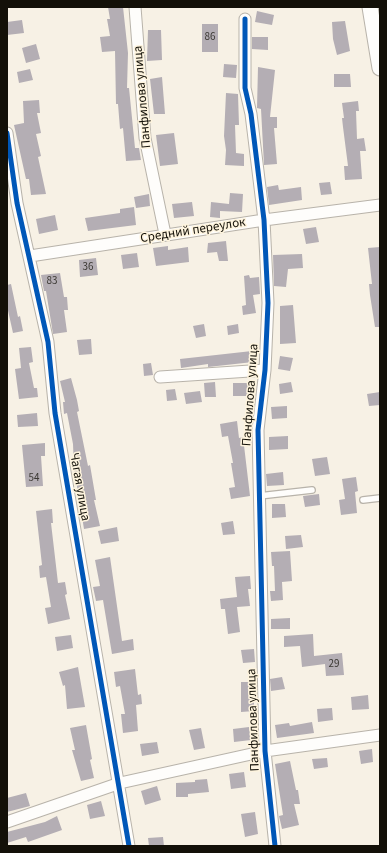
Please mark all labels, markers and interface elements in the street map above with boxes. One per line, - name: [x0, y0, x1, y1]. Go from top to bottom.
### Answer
- house number: 86: [205, 31, 215, 45]
- street label: Панфилова улица: [131, 45, 155, 149]
- street label: Средний переулок: [139, 215, 247, 247]
- house number: 36: [83, 261, 93, 275]
- house number: 83: [47, 275, 57, 289]
- street label: Панфилова улица: [240, 343, 262, 447]
- street label: Чагая улица: [65, 452, 93, 522]
- house number: 54: [29, 472, 39, 486]
- house number: 29: [329, 658, 339, 672]
- street label: Панфилова улица: [244, 668, 264, 772]

